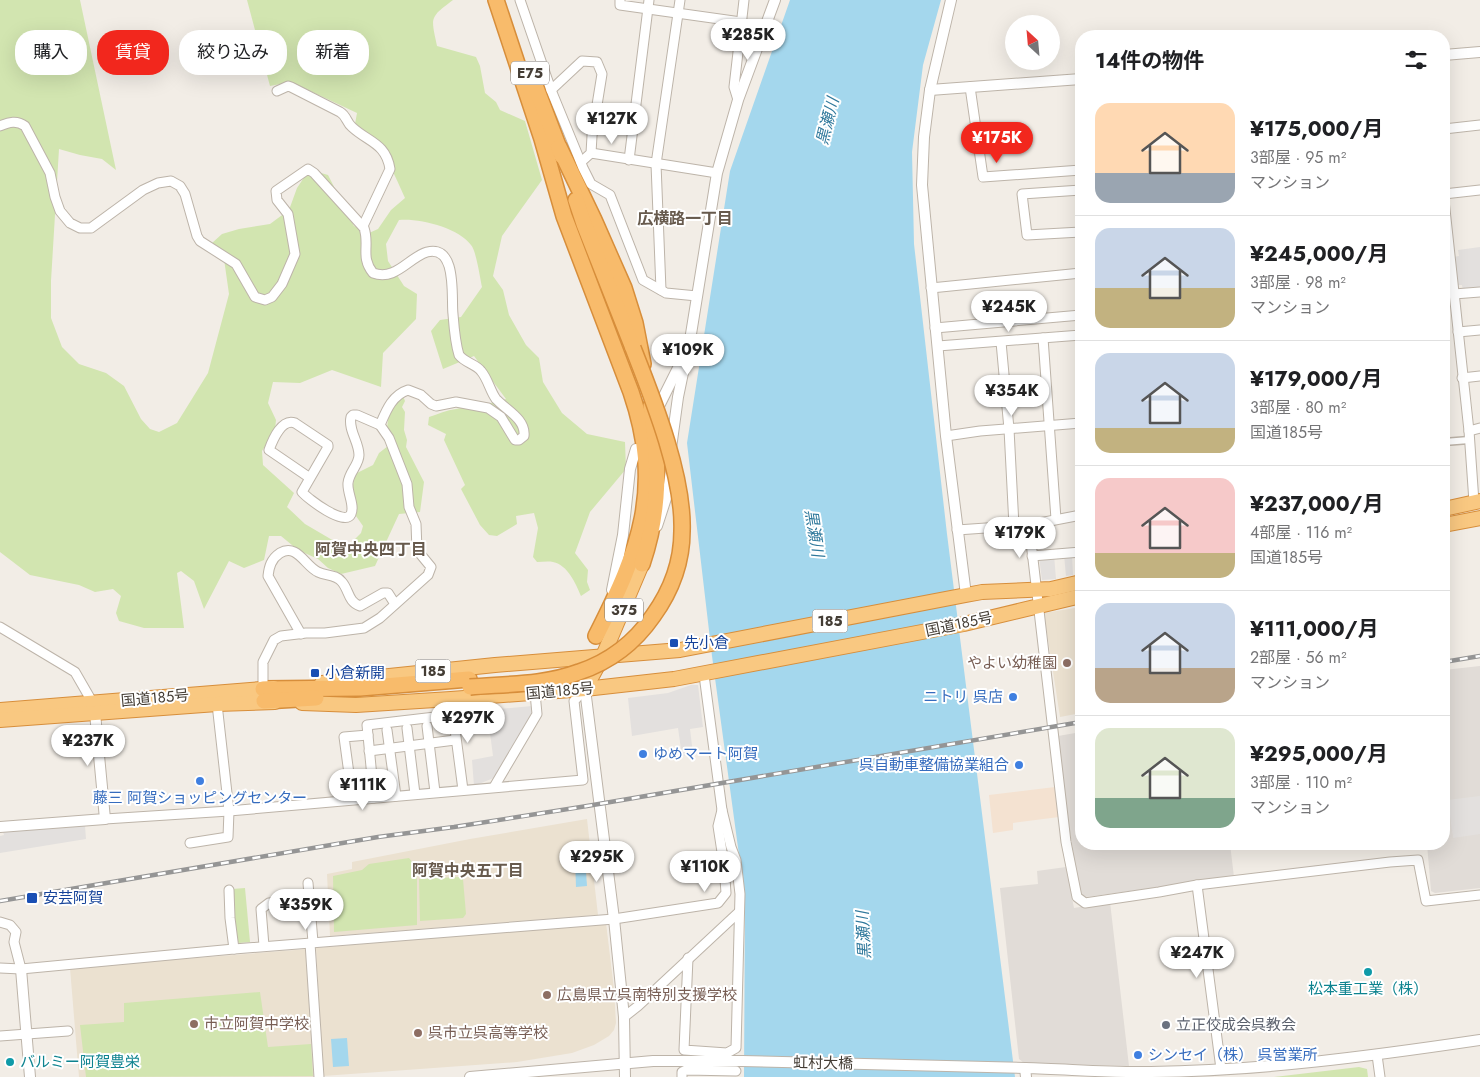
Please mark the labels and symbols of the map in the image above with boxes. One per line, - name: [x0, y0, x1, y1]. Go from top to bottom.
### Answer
- north arrow: [1005, 15, 1060, 70]
- pin: ¥285K: [713, 18, 783, 61]
- road number: E75: [511, 62, 549, 84]
- water label: 黒瀬川: [811, 93, 845, 147]
- pin: ¥127K: [577, 102, 647, 145]
- pin: ¥175K: [962, 121, 1032, 164]
- district label: 広横路一丁目: [637, 207, 733, 230]
- pin: ¥245K: [974, 290, 1044, 333]
- pin: ¥109K: [653, 334, 723, 376]
- pin: ¥354K: [977, 374, 1047, 417]
- water label: 黒瀬川: [799, 508, 830, 561]
- pin: ¥179K: [985, 516, 1055, 559]
- district label: 阿賀中央四丁目: [315, 538, 427, 561]
- road number: 375: [605, 598, 643, 622]
- street label: 国道185号: [923, 606, 995, 642]
- road number: 185: [812, 610, 848, 632]
- place label: 先小倉: [684, 632, 729, 654]
- marker: 先小倉: [668, 637, 680, 649]
- place label: やよい幼稚園: [967, 652, 1057, 674]
- marker: やよい幼稚園: [1061, 657, 1073, 669]
- road number: 185: [416, 659, 450, 682]
- place label: 小倉新開: [325, 662, 385, 684]
- marker: 小倉新開: [309, 667, 321, 679]
- street label: 国道185号: [525, 677, 595, 705]
- street label: 国道185号: [120, 684, 190, 712]
- place label: ニトリ 呉店: [923, 686, 1003, 708]
- marker: ニトリ 呉店: [1007, 691, 1019, 703]
- pin: ¥297K: [433, 702, 503, 744]
- pin: ¥237K: [53, 724, 123, 767]
- place label: ゆめマート阿賀: [653, 743, 758, 765]
- marker: ゆめマート阿賀: [637, 748, 649, 760]
- place label: 呉自動車整備協業組合: [859, 754, 1009, 776]
- marker: 呉自動車整備協業組合: [1013, 759, 1025, 771]
- pin: ¥111K: [328, 768, 398, 811]
- marker: 藤三 阿賀ショッピングセンター: [194, 775, 206, 787]
- place label: 藤三 阿賀ショッピングセンター: [93, 787, 307, 809]
- pin: ¥295K: [562, 840, 632, 883]
- pin: ¥110K: [670, 850, 740, 893]
- district label: 阿賀中央五丁目: [412, 859, 524, 882]
- place label: 安芸阿賀: [43, 887, 103, 909]
- pin: ¥359K: [271, 888, 341, 931]
- marker: 安芸阿賀: [25, 891, 39, 905]
- water label: 黒瀬川: [851, 908, 876, 960]
- pin: ¥247K: [1162, 936, 1232, 979]
- marker: 松本重工業（株）: [1362, 966, 1374, 978]
- place label: 松本重工業（株）: [1308, 978, 1428, 1000]
- place label: 広島県立呉南特別支援学校: [557, 984, 737, 1006]
- marker: 広島県立呉南特別支援学校: [541, 989, 553, 1001]
- place label: 市立阿賀中学校: [204, 1013, 309, 1035]
- place label: 立正佼成会呉教会: [1176, 1014, 1296, 1036]
- marker: 市立阿賀中学校: [188, 1018, 200, 1030]
- marker: 立正佼成会呉教会: [1160, 1019, 1172, 1031]
- place label: 呉市立呉高等学校: [428, 1022, 548, 1044]
- marker: 呉市立呉高等学校: [412, 1027, 424, 1039]
- place label: シンセイ（株） 呉営業所: [1148, 1044, 1318, 1066]
- marker: シンセイ（株） 呉営業所: [1132, 1049, 1144, 1061]
- place label: バルミー阿賀豊栄: [20, 1051, 140, 1073]
- street label: 虹村大橋: [793, 1051, 853, 1075]
- marker: バルミー阿賀豊栄: [4, 1056, 16, 1068]

